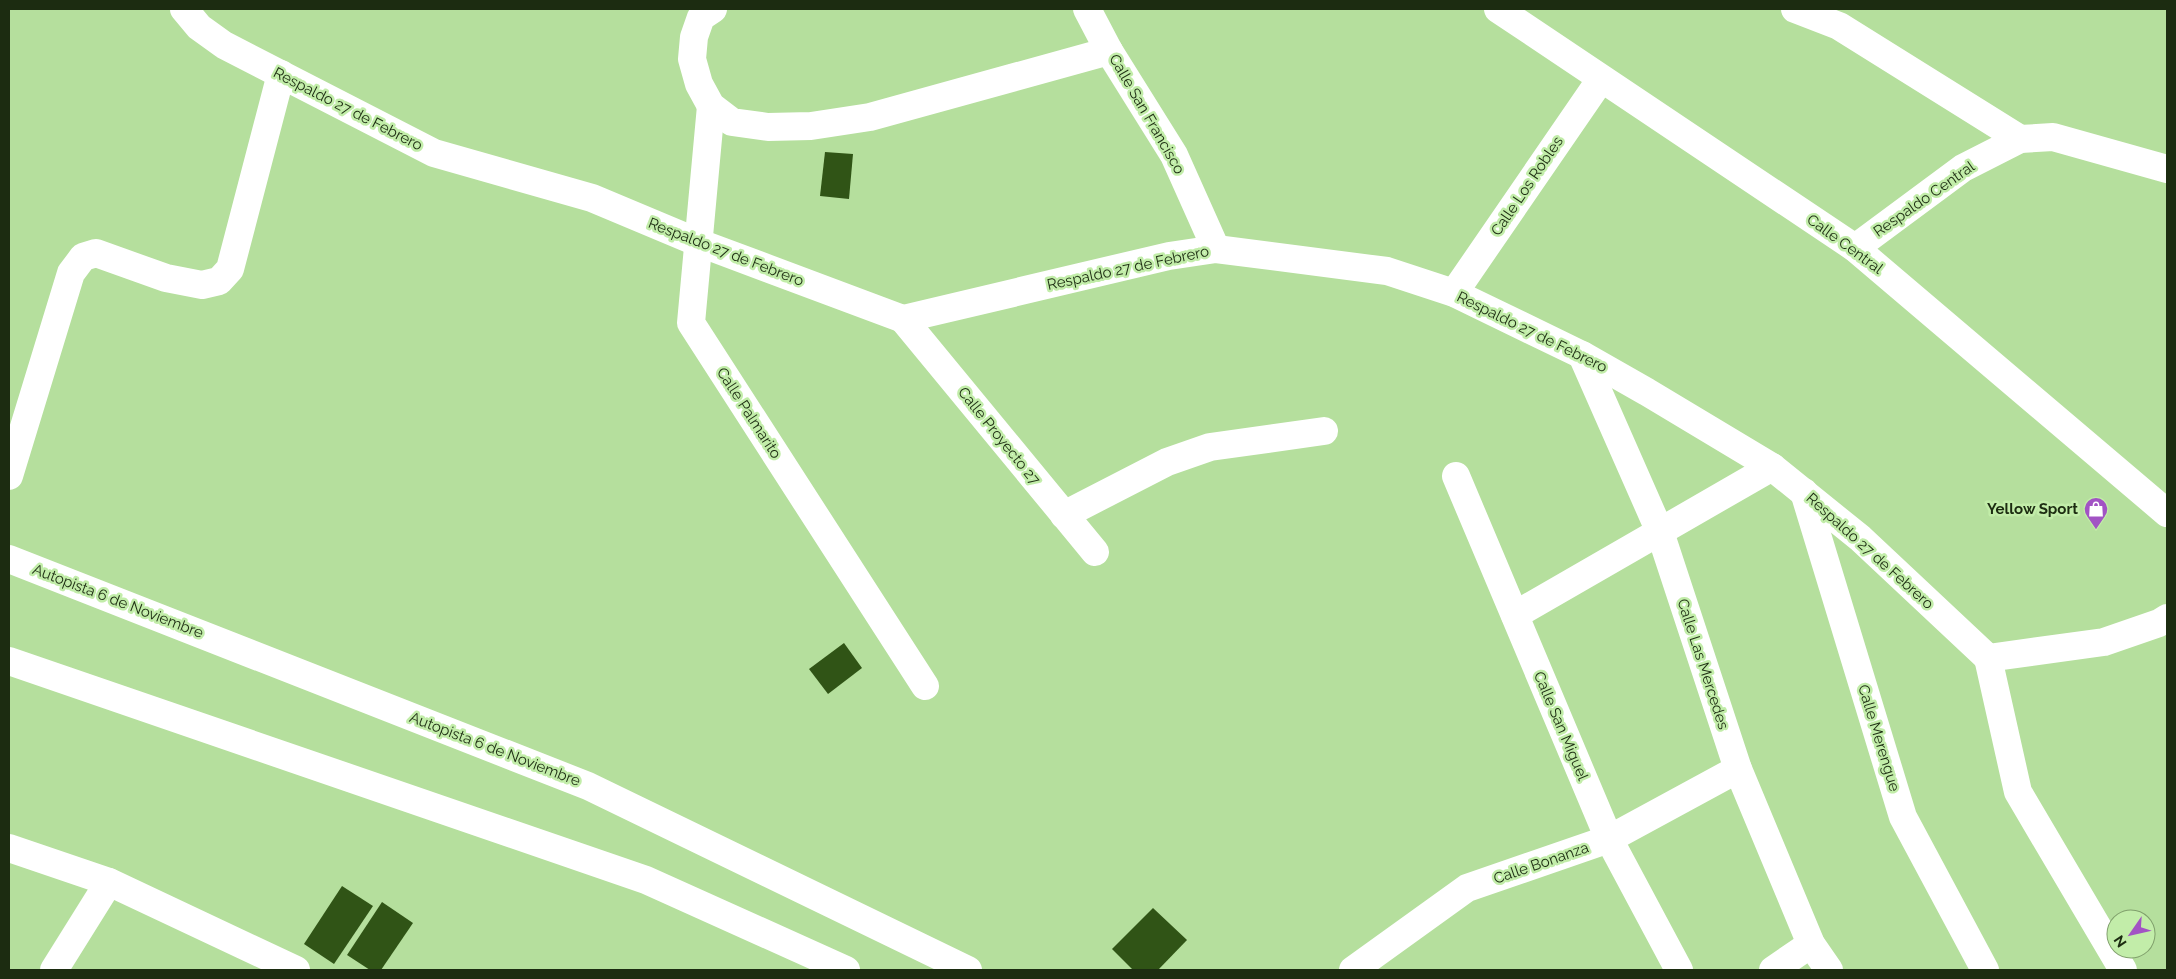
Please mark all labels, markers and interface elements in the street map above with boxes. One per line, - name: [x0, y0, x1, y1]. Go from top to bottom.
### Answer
- street label: Calle San Francisco: [1105, 51, 1189, 177]
- street label: Respaldo 27 de Febrero: [270, 64, 426, 155]
- street label: Calle Los Robles: [1487, 133, 1567, 239]
- street label: Respaldo Central: [1870, 157, 1979, 241]
- street label: Calle Central: [1803, 210, 1887, 278]
- street label: Respaldo 27 de Febrero: [646, 214, 806, 290]
- street label: Respaldo 27 de Febrero: [1045, 242, 1211, 294]
- street label: Respaldo 27 de Febrero: [1454, 288, 1610, 376]
- street label: Calle Palmarito: [713, 364, 785, 462]
- street label: Calle Proyecto 27: [954, 383, 1044, 489]
- street label: Respaldo 27 de Febrero: [1803, 489, 1937, 613]
- shop icon: Yellow Sport: [2083, 496, 2109, 530]
- place label: Yellow Sport: [1987, 500, 2078, 518]
- street label: Autopista 6 de Noviembre: [30, 560, 206, 642]
- street label: Calle Las Mercedes: [1673, 596, 1733, 732]
- street label: Calle San Miguel: [1530, 669, 1592, 784]
- street label: Calle Merengue: [1854, 682, 1904, 794]
- street label: Autopista 6 de Noviembre: [407, 708, 583, 790]
- street label: Calle Bonanza: [1491, 838, 1591, 888]
- north arrow: [2106, 909, 2156, 959]
- text: N: [2111, 932, 2130, 950]

